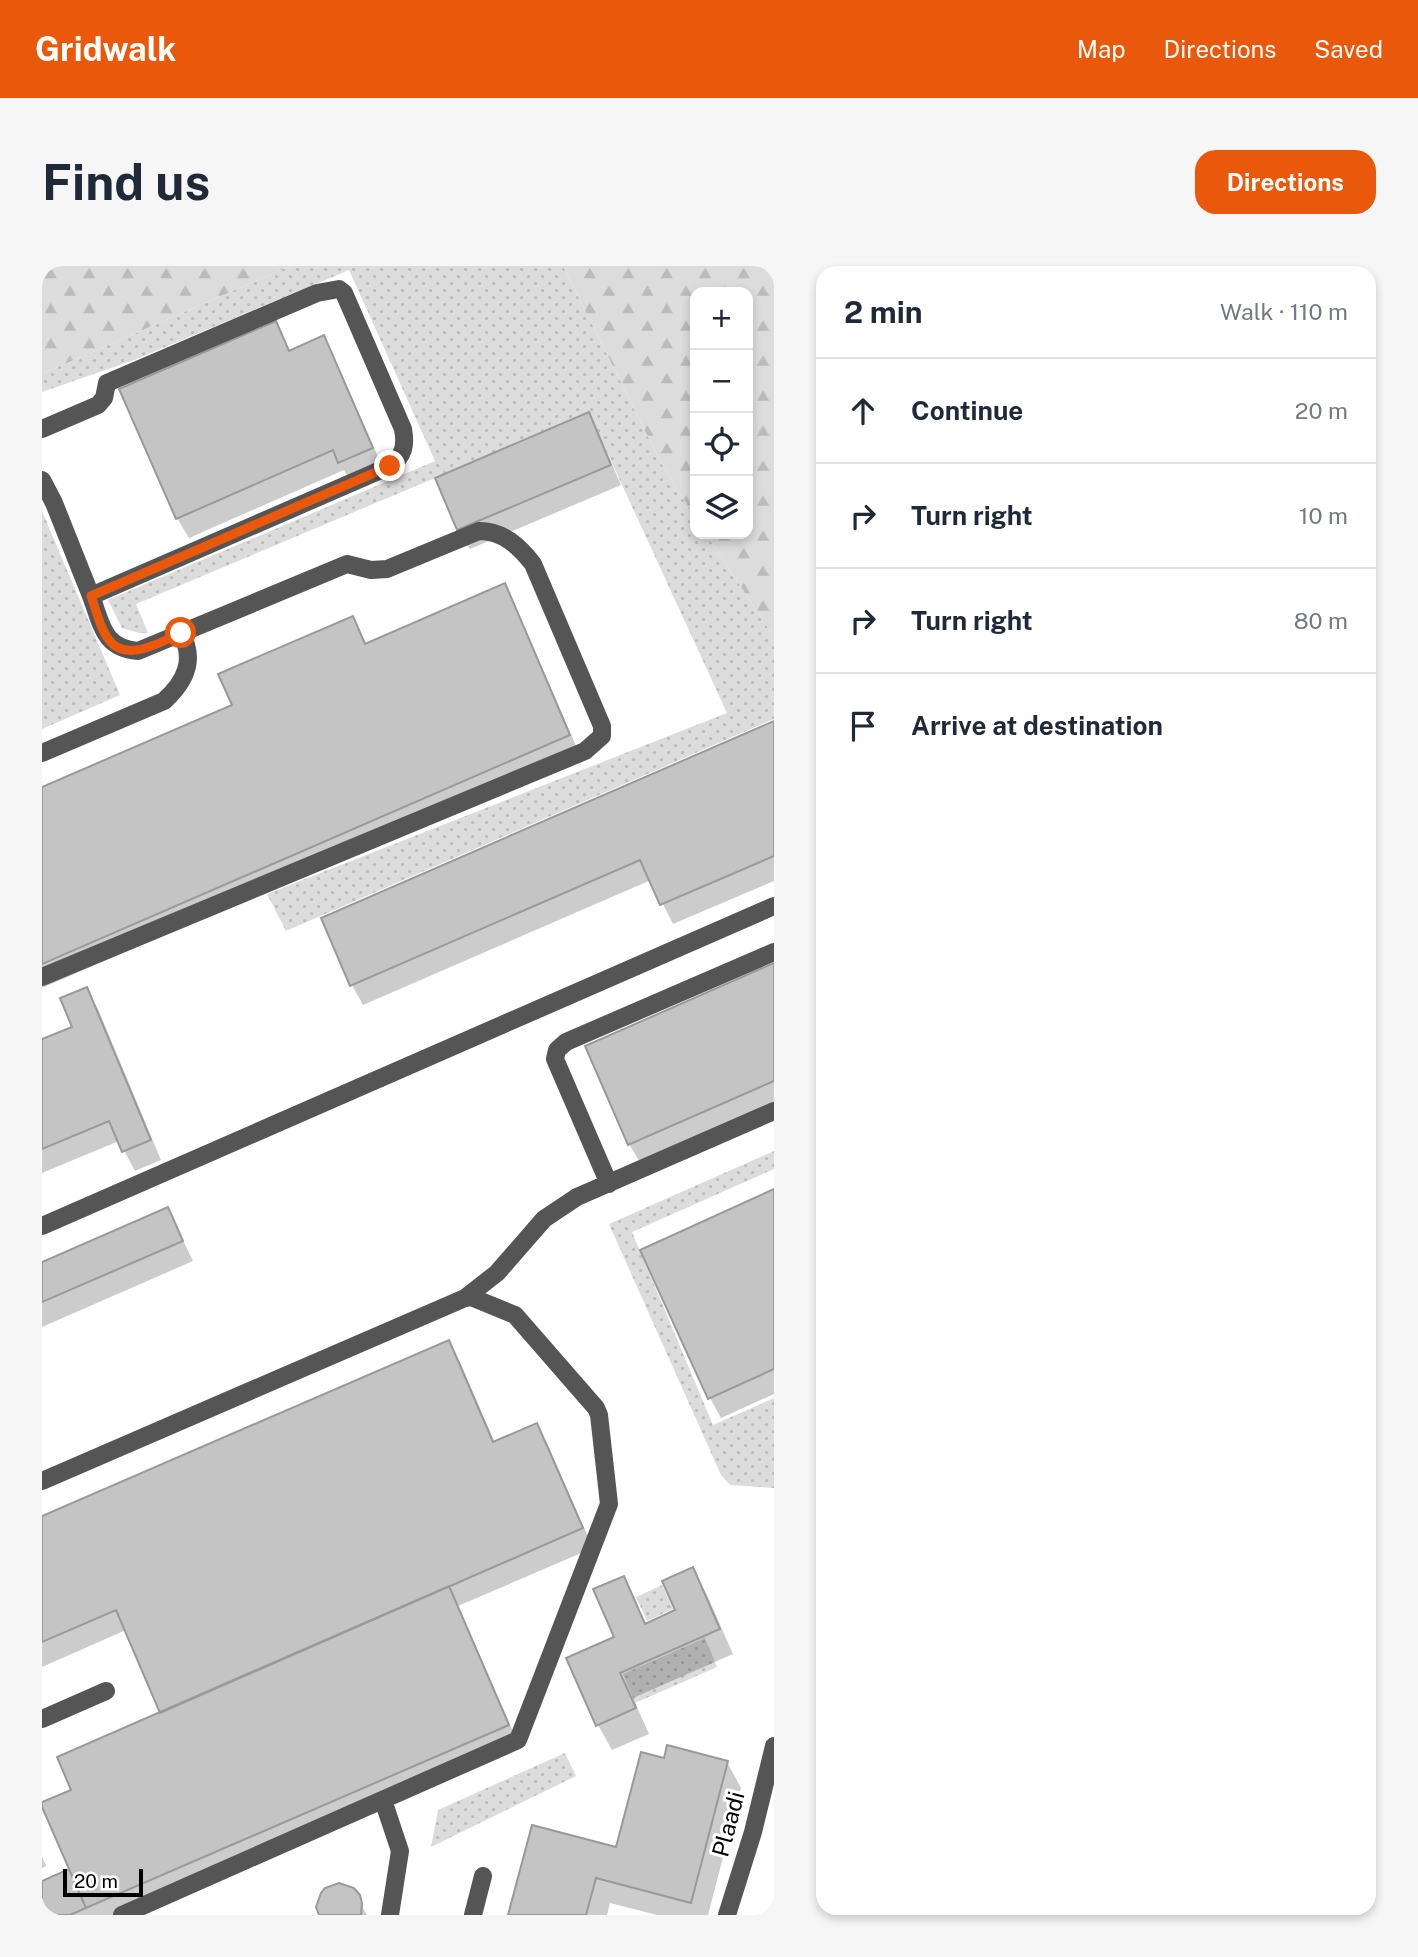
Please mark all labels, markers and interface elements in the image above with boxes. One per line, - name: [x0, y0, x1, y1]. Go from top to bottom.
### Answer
- text: Gridwalk: [35, 30, 176, 68]
- text: Map: [1077, 35, 1126, 63]
- text: Directions: [1164, 35, 1276, 63]
- text: Saved: [1314, 35, 1383, 63]
- button: Directions: [1195, 150, 1376, 214]
- text: Find us: [42, 153, 210, 211]
- map controls: [690, 287, 753, 539]
- button: +: [690, 287, 753, 350]
- text: 2 min: [844, 294, 923, 330]
- text: Walk · 110 m: [1220, 298, 1348, 325]
- button: −: [690, 350, 753, 413]
- icon: ahead: [844, 392, 882, 430]
- text: Continue: [911, 395, 1023, 426]
- text: 20 m: [1295, 397, 1348, 424]
- button: locate: [690, 413, 753, 476]
- route end: [374, 450, 405, 481]
- button: layers: [690, 476, 753, 539]
- icon: right: [844, 497, 882, 535]
- text: Turn right: [911, 500, 1033, 531]
- text: 10 m: [1299, 502, 1348, 529]
- icon: right: [844, 602, 882, 640]
- text: Turn right: [911, 605, 1033, 636]
- text: 80 m: [1294, 607, 1348, 634]
- route start: [165, 617, 196, 648]
- icon: arrive: [844, 707, 882, 745]
- text: Arrive at destination: [911, 710, 1163, 741]
- street label: Plaadi: [706, 1788, 750, 1860]
- scale bar: [63, 1866, 144, 1898]
- text: 20 m: [74, 1870, 118, 1892]

